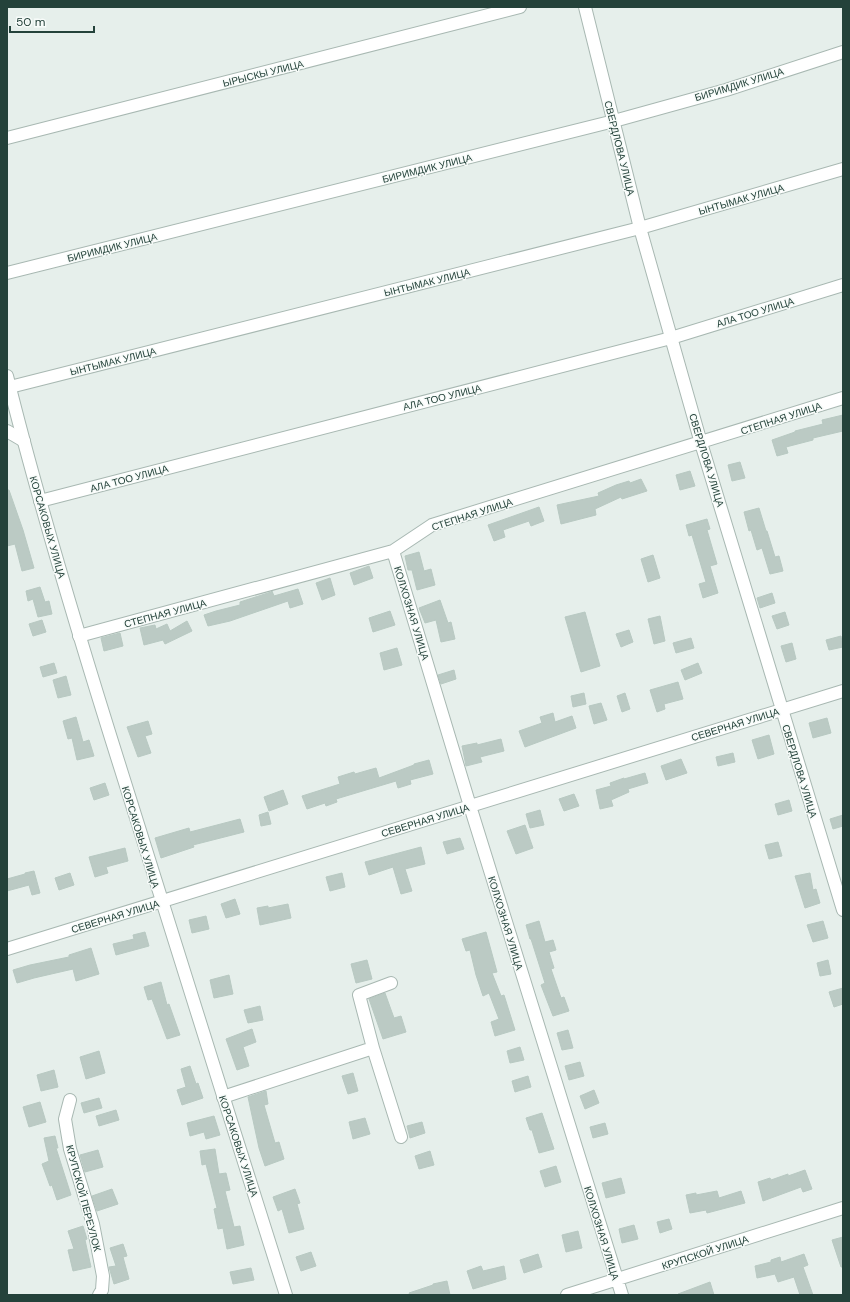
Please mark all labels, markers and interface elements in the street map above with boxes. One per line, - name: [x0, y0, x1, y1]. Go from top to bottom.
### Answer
- scale bar: [10, 8, 94, 34]
- text: 50 m: [16, 14, 45, 30]
- street label: ЫРЫСКЫ УЛИЦА: [221, 57, 305, 90]
- street label: БИРИМДИК УЛИЦА: [693, 65, 785, 104]
- street label: СВЕРДЛОВА УЛИЦА: [601, 99, 638, 197]
- street label: БИРИМДИК УЛИЦА: [381, 151, 474, 186]
- street label: ЫНТЫМАК УЛИЦА: [697, 181, 786, 218]
- street label: БИРИМДИК УЛИЦА: [66, 230, 159, 265]
- street label: ЫНТЫМАК УЛИЦА: [383, 265, 472, 299]
- street label: АЛА ТОО УЛИЦА: [715, 294, 796, 330]
- street label: ЫНТЫМАК УЛИЦА: [69, 344, 158, 378]
- street label: АЛА ТОО УЛИЦА: [401, 381, 483, 414]
- street label: СТЕПНАЯ УЛИЦА: [739, 399, 824, 438]
- street label: СВЕРДЛОВА УЛИЦА: [686, 412, 727, 509]
- street label: АЛА ТОО УЛИЦА: [89, 462, 170, 495]
- street label: КОРСАКОВЫХ УЛИЦА: [27, 474, 68, 580]
- street label: СТЕПНАЯ УЛИЦА: [430, 495, 515, 534]
- street label: КОЛХОЗНАЯ УЛИЦА: [391, 565, 432, 662]
- street label: СТЕПНАЯ УЛИЦА: [123, 596, 208, 631]
- street label: СЕВЕРНАЯ УЛИЦА: [689, 705, 781, 744]
- street label: СВЕРДЛОВА УЛИЦА: [779, 723, 820, 820]
- street label: КОРСАКОВЫХ УЛИЦА: [119, 785, 162, 890]
- street label: СЕВЕРНАЯ УЛИЦА: [379, 801, 471, 840]
- street label: КОЛХОЗНАЯ УЛИЦА: [485, 875, 526, 972]
- street label: СЕВЕРНАЯ УЛИЦА: [69, 897, 161, 936]
- street label: КОРСАКОВЫХ УЛИЦА: [216, 1094, 261, 1199]
- street label: КРУПСКОЙ ПЕРЕУЛОК: [63, 1143, 104, 1253]
- street label: КОЛХОЗНАЯ УЛИЦА: [581, 1185, 622, 1282]
- street label: КРУПСКОЙ УЛИЦА: [660, 1232, 750, 1273]

